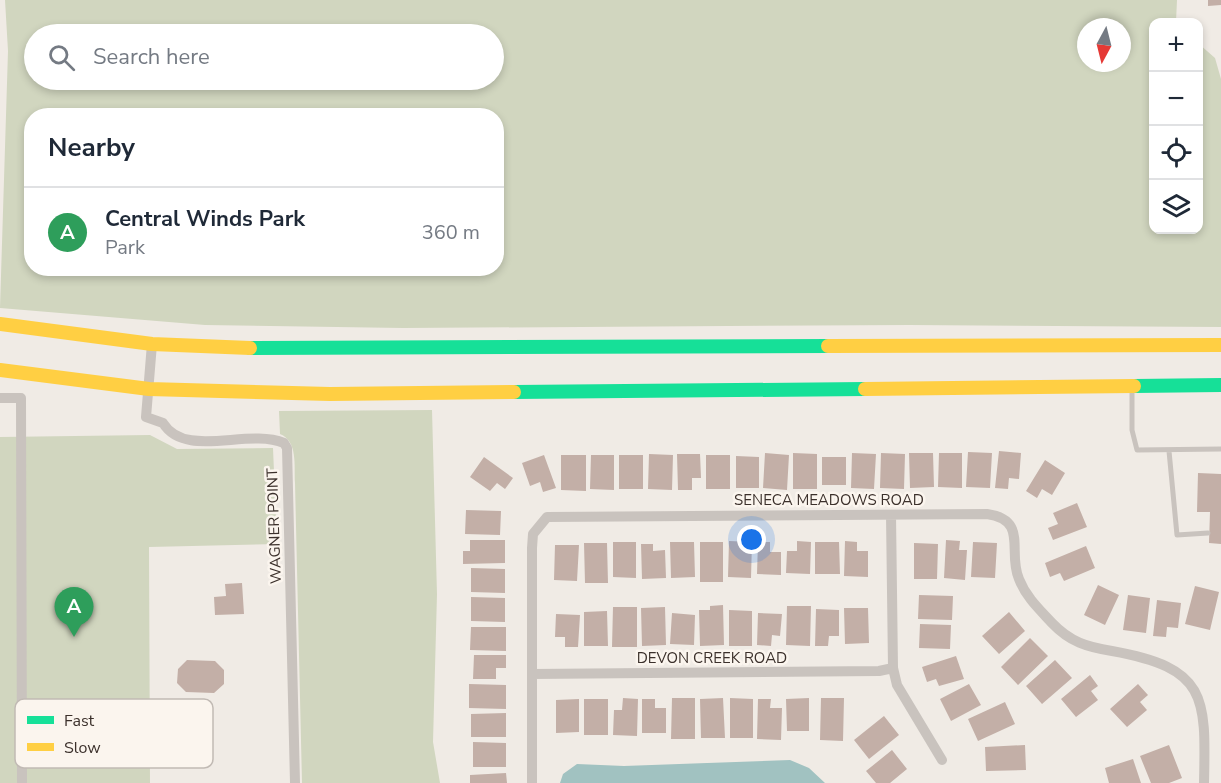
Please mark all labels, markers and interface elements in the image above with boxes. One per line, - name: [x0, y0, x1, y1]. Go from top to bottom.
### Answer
- north arrow: [1077, 18, 1131, 72]
- map controls: [1149, 18, 1203, 234]
- button: +: [1149, 18, 1203, 72]
- search box: [24, 24, 504, 90]
- icon: search: [45, 41, 78, 74]
- text: Search here: [93, 42, 210, 72]
- button: −: [1149, 72, 1203, 126]
- button: locate: [1149, 126, 1203, 180]
- text: Nearby: [48, 130, 135, 165]
- button: layers: [1149, 180, 1203, 234]
- text: Central Winds Park: [105, 204, 305, 234]
- text: A: [60, 219, 75, 246]
- text: 360 m: [422, 219, 480, 246]
- text: Park: [105, 234, 145, 261]
- street label: WAGNER POINT: [262, 468, 286, 584]
- street label: SENECA MEADOWS ROAD: [734, 490, 924, 510]
- your location: [737, 525, 766, 554]
- pin: A: [54, 588, 94, 637]
- street label: DEVON CREEK ROAD: [637, 648, 787, 668]
- legend: [15, 699, 213, 768]
- text: Fast: [64, 710, 95, 732]
- text: Slow: [64, 737, 101, 759]

